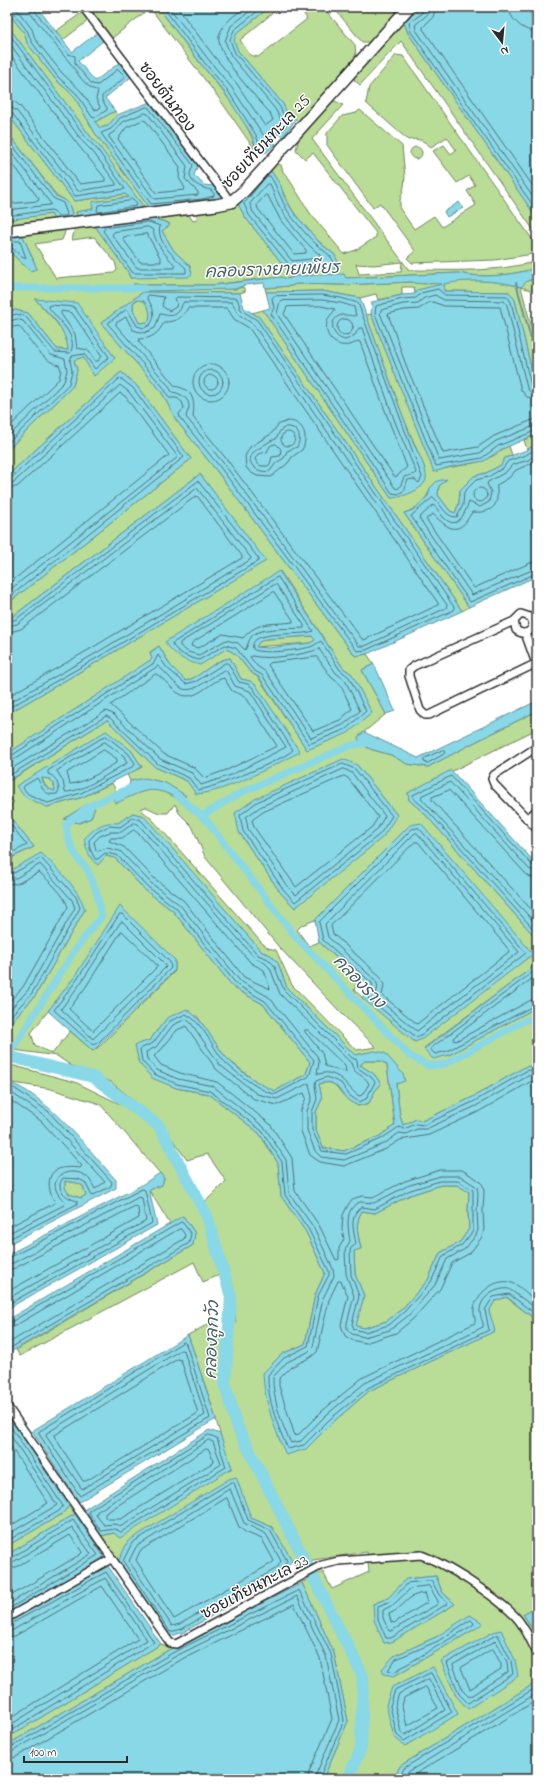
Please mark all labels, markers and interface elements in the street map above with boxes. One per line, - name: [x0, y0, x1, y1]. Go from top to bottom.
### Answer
- north arrow: [482, 22, 522, 62]
- text: N: [499, 42, 510, 59]
- street label: ซอยต้นทอง: [132, 57, 201, 137]
- street label: ซอยเทียนทะเล 25: [216, 90, 317, 195]
- water label: คลองรางยายเพียร: [204, 256, 342, 285]
- water label: คลองราง: [327, 950, 392, 1015]
- water label: คลองลูกวัว: [199, 1299, 226, 1380]
- street label: ซอยเทียนทะเล 23: [197, 1549, 313, 1626]
- scale bar: [24, 1738, 127, 1764]
- text: 100 m: [30, 1744, 57, 1762]

